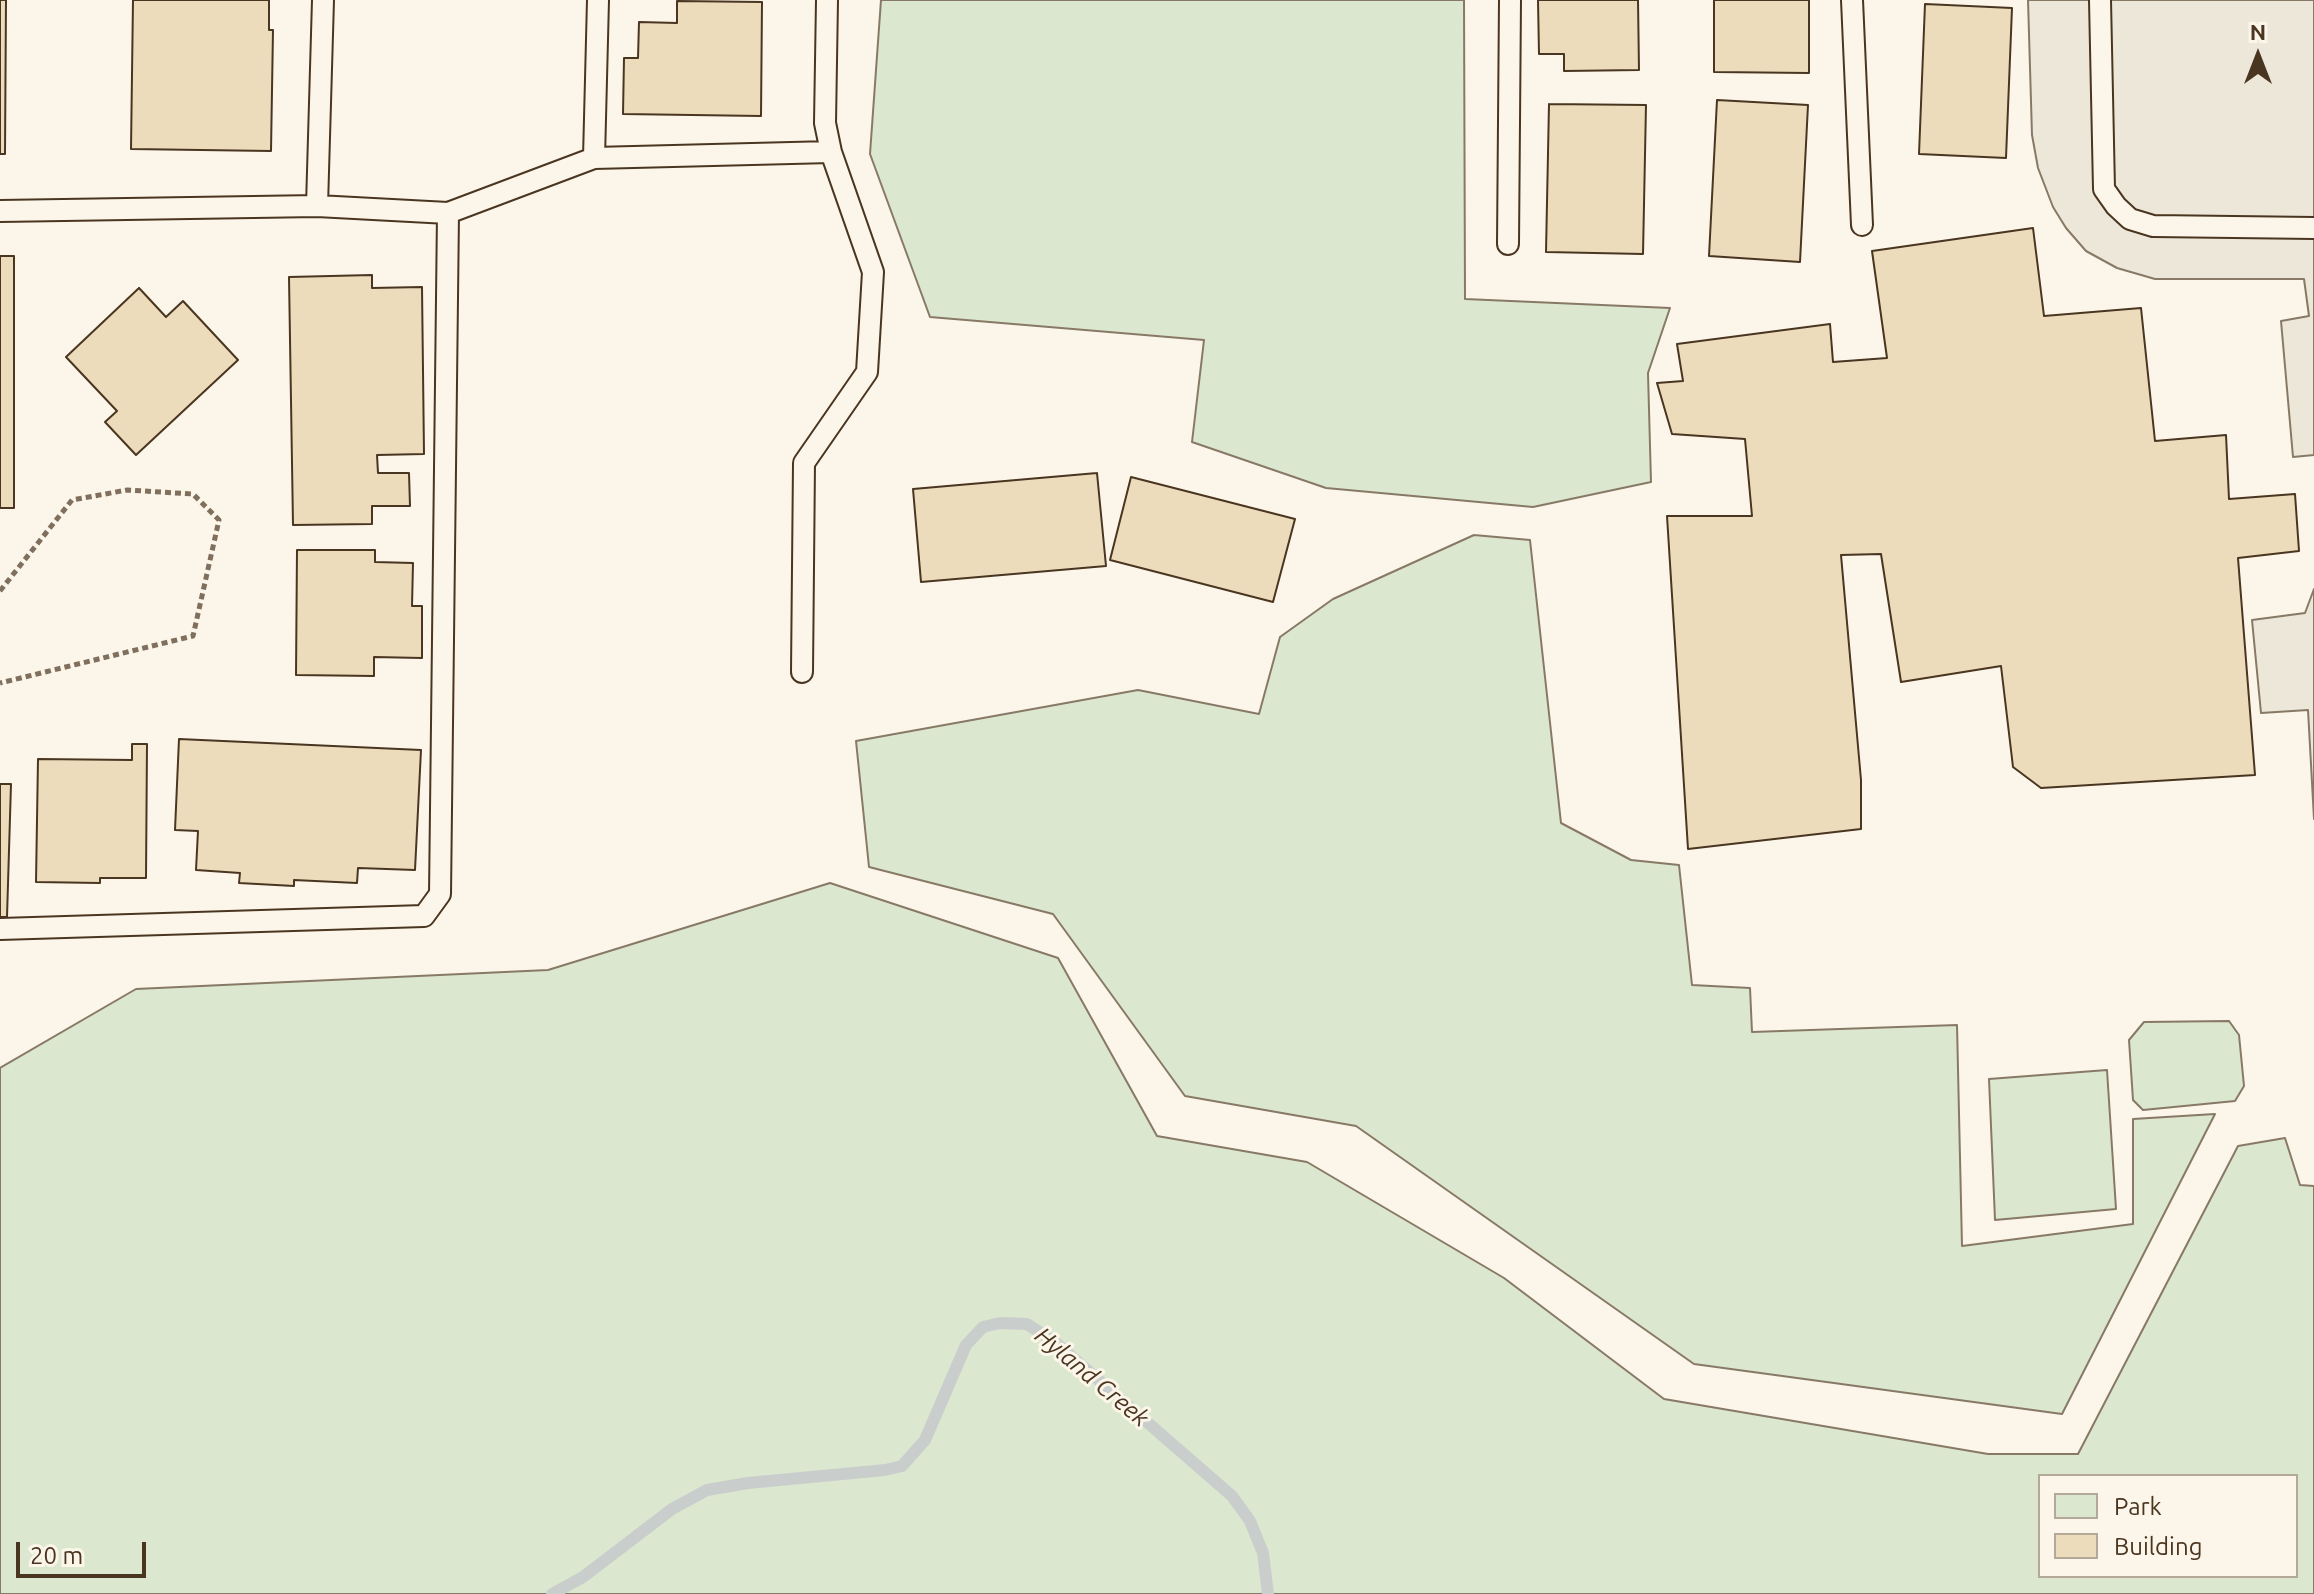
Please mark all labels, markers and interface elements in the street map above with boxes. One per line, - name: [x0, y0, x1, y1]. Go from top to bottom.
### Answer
- north arrow: [2218, 16, 2298, 96]
- text: N: [2250, 19, 2266, 44]
- water label: Hyland Creek: [1029, 1321, 1155, 1433]
- legend: [2038, 1474, 2298, 1578]
- text: Park: [2114, 1493, 2162, 1520]
- scale bar: [20, 1526, 150, 1576]
- text: Building: [2114, 1533, 2202, 1560]
- text: 20 m: [30, 1542, 83, 1569]

